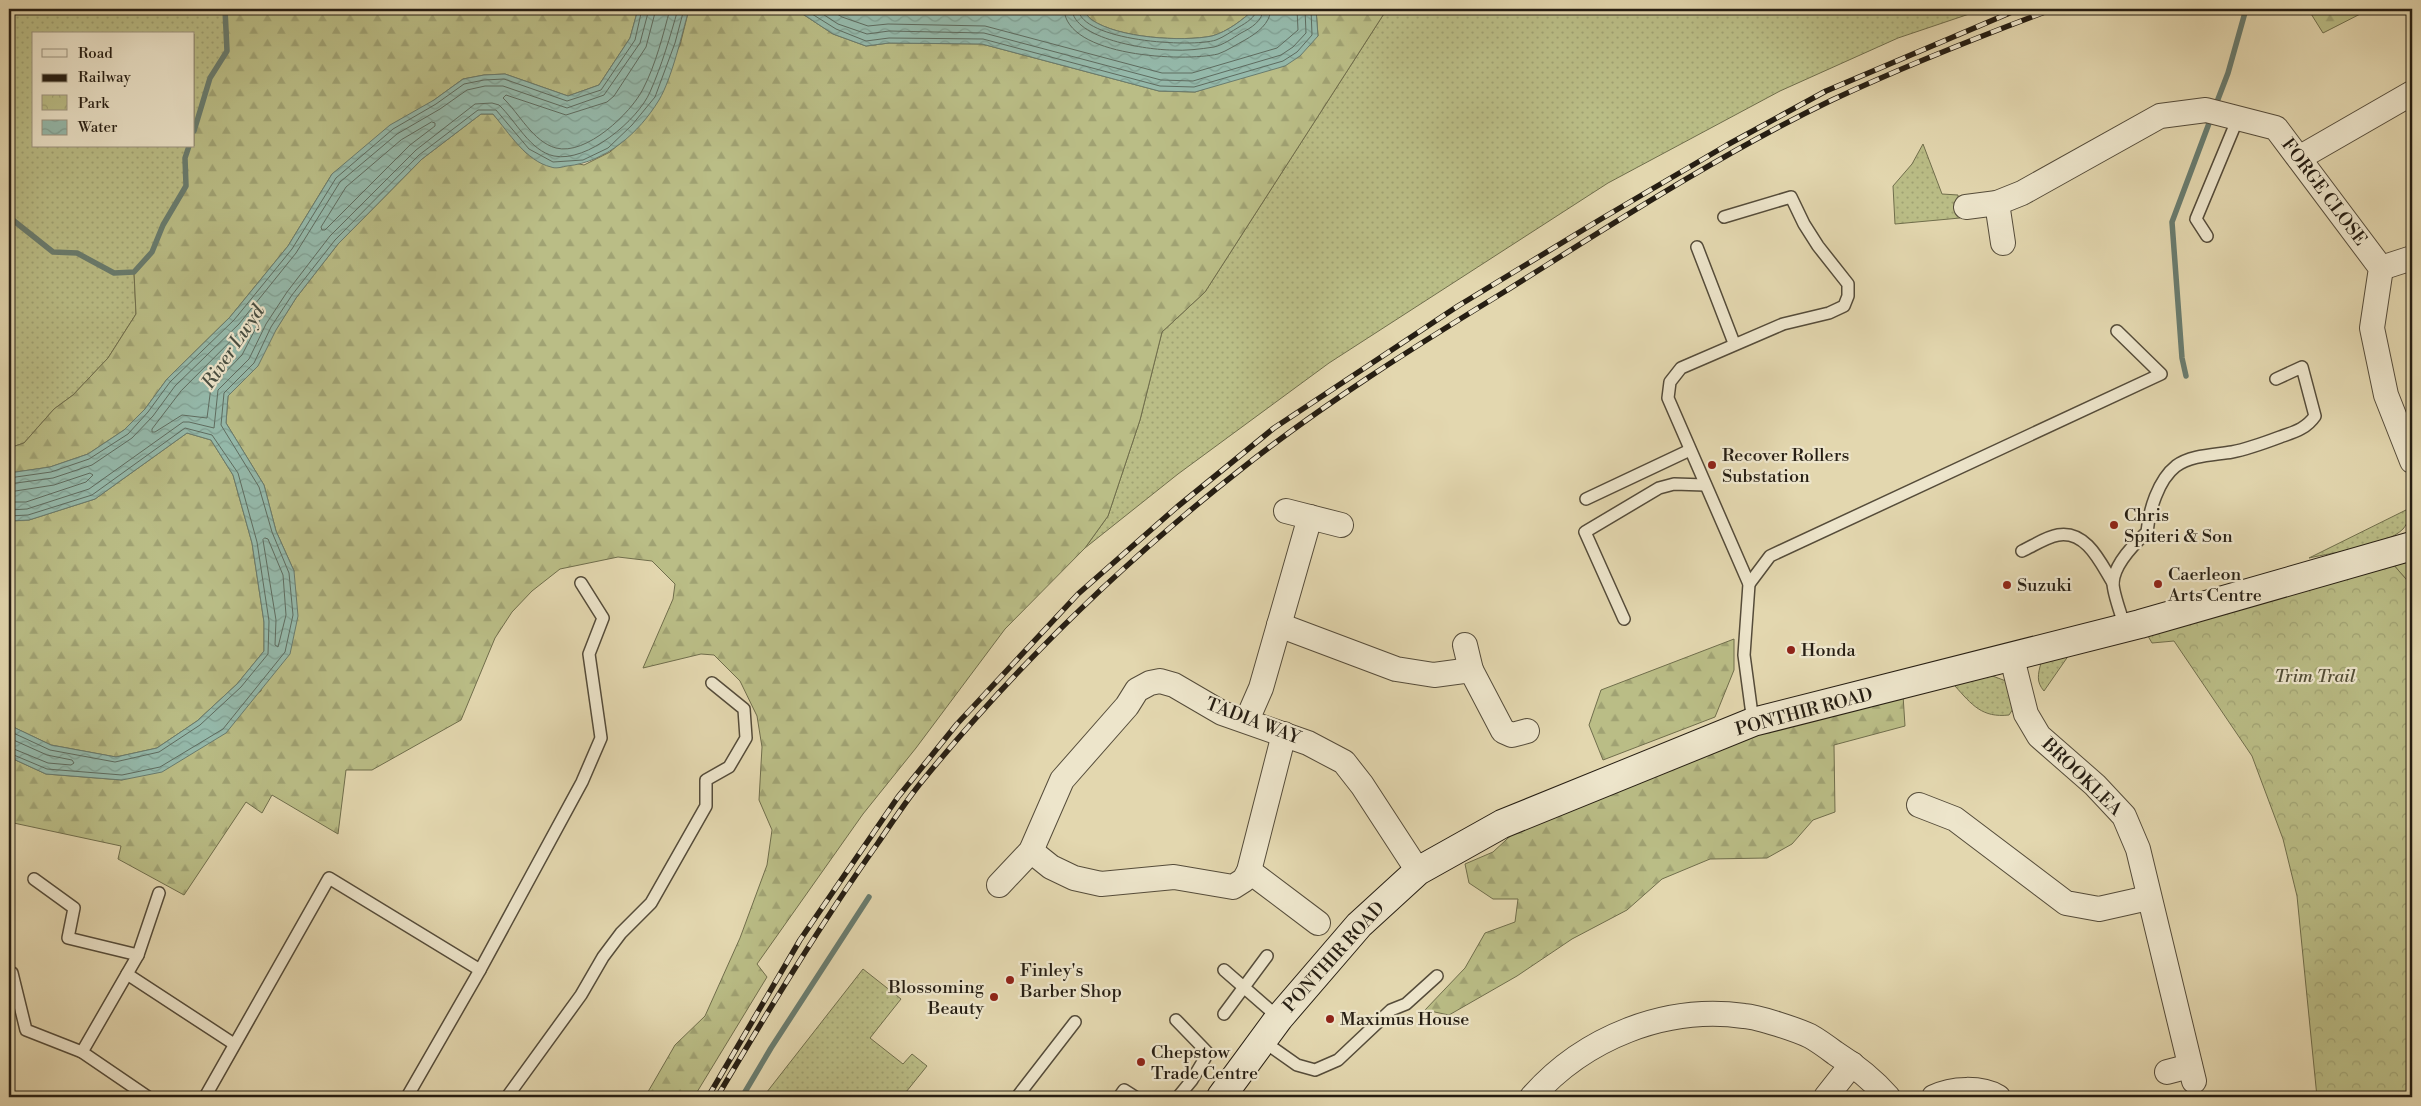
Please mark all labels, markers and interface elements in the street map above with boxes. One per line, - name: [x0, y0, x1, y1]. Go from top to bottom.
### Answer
- legend: [32, 32, 195, 148]
- text: Road: [78, 44, 113, 63]
- text: Railway: [78, 68, 132, 87]
- text: Park: [78, 94, 110, 113]
- text: Water: [77, 118, 118, 137]
- street label: FORGE CLOSE: [2276, 134, 2372, 250]
- water label: River Lwyd: [196, 300, 270, 394]
- place label: Recover Rollers Substation: [1722, 444, 1849, 488]
- marker: Recover Rollers Substation: [1706, 459, 1718, 471]
- place label: Chris Spiteri & Son: [2124, 504, 2233, 548]
- marker: Chris Spiteri & Son: [2108, 519, 2120, 531]
- place label: Caerleon Arts Centre: [2167, 563, 2262, 607]
- place label: Suzuki: [2017, 574, 2072, 597]
- marker: Caerleon Arts Centre: [2152, 578, 2164, 590]
- marker: Suzuki: [2001, 579, 2013, 591]
- place label: Honda: [1801, 639, 1856, 662]
- marker: Honda: [1785, 644, 1797, 656]
- park label: Trim Trail: [2274, 665, 2356, 688]
- street label: PONTHIR ROAD: [1733, 683, 1875, 741]
- street label: TADIA WAY: [1202, 692, 1305, 750]
- street label: BROOKLEA: [2036, 732, 2127, 821]
- street label: PONTHIR ROAD: [1278, 897, 1390, 1017]
- place label: Finley's Barber Shop: [1019, 959, 1122, 1003]
- marker: Finley's Barber Shop: [1004, 974, 1016, 986]
- place label: Blossoming Beauty: [887, 976, 985, 1020]
- marker: Blossoming Beauty: [988, 991, 1000, 1003]
- place label: Maximus House: [1340, 1008, 1469, 1031]
- marker: Maximus House: [1324, 1013, 1336, 1025]
- place label: Chepstow Trade Centre: [1151, 1041, 1258, 1085]
- marker: Chepstow Trade Centre: [1135, 1056, 1147, 1068]

